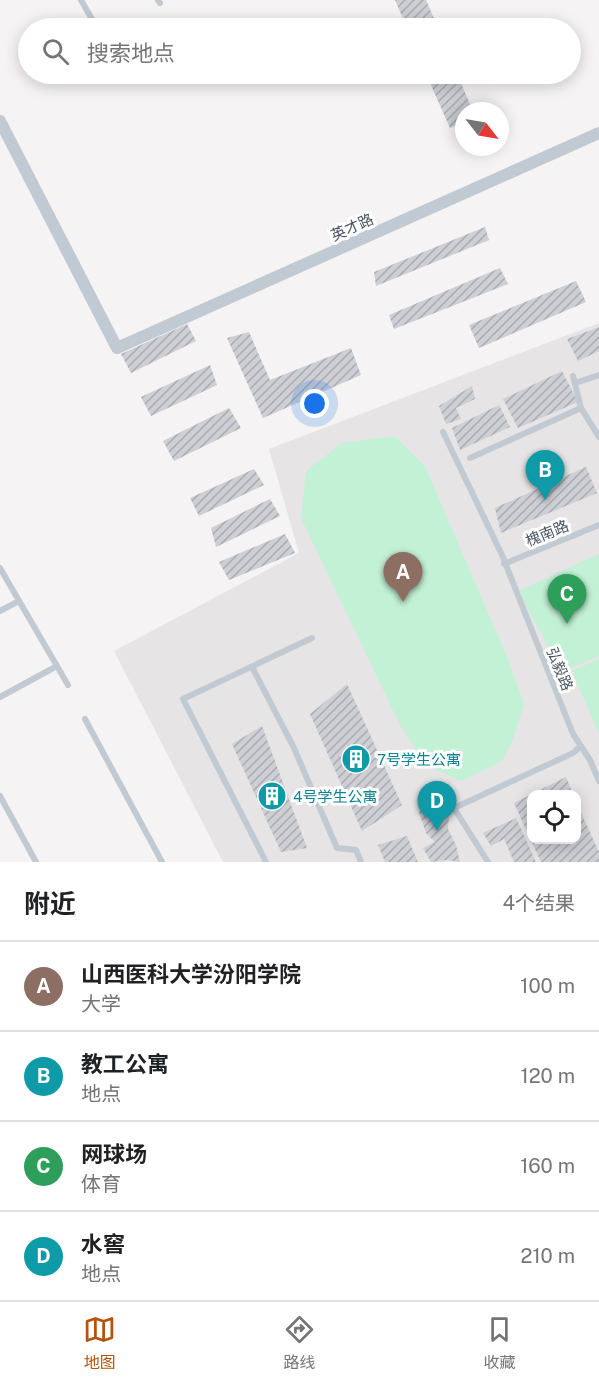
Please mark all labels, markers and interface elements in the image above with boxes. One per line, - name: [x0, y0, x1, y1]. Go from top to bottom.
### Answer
- search box: [18, 18, 581, 84]
- icon: search: [39, 35, 72, 68]
- text: 搜索地点: [87, 40, 175, 66]
- north arrow: [455, 102, 509, 156]
- street label: 英才路: [328, 210, 376, 244]
- your location: [300, 389, 329, 418]
- pin: B: [526, 450, 564, 500]
- street label: 槐南路: [523, 517, 571, 549]
- pin: A: [384, 552, 422, 602]
- pin: C: [548, 574, 586, 624]
- street label: 弘毅路: [544, 645, 576, 693]
- building icon: 7号学生公寓: [340, 743, 372, 775]
- place label: 7号学生公寓: [377, 751, 461, 768]
- building icon: 4号学生公寓: [256, 780, 288, 812]
- pin: D: [418, 782, 456, 831]
- place label: 4号学生公寓: [293, 788, 377, 805]
- map controls: [527, 790, 581, 844]
- button: locate: [527, 790, 581, 844]
- text: 附近: [24, 888, 76, 919]
- text: 4个结果: [502, 891, 575, 915]
- text: 山西医科大学汾阳学院: [81, 961, 301, 987]
- text: A: [36, 974, 51, 998]
- text: 100 m: [520, 974, 575, 998]
- text: 大学: [81, 992, 121, 1016]
- text: 教工公寓: [81, 1051, 169, 1077]
- text: B: [37, 1064, 50, 1088]
- text: 120 m: [521, 1064, 575, 1088]
- text: 地点: [81, 1082, 121, 1106]
- text: 网球场: [81, 1141, 147, 1167]
- text: C: [36, 1154, 51, 1178]
- text: 160 m: [520, 1154, 575, 1178]
- text: 体育: [81, 1172, 121, 1196]
- text: 水窖: [81, 1231, 125, 1257]
- text: D: [36, 1244, 51, 1268]
- text: 210 m: [521, 1244, 575, 1268]
- text: 地点: [81, 1262, 121, 1286]
- tab: 地图: [83, 1313, 116, 1373]
- tab: 路线: [283, 1313, 316, 1373]
- tab: 收藏: [483, 1313, 516, 1373]

